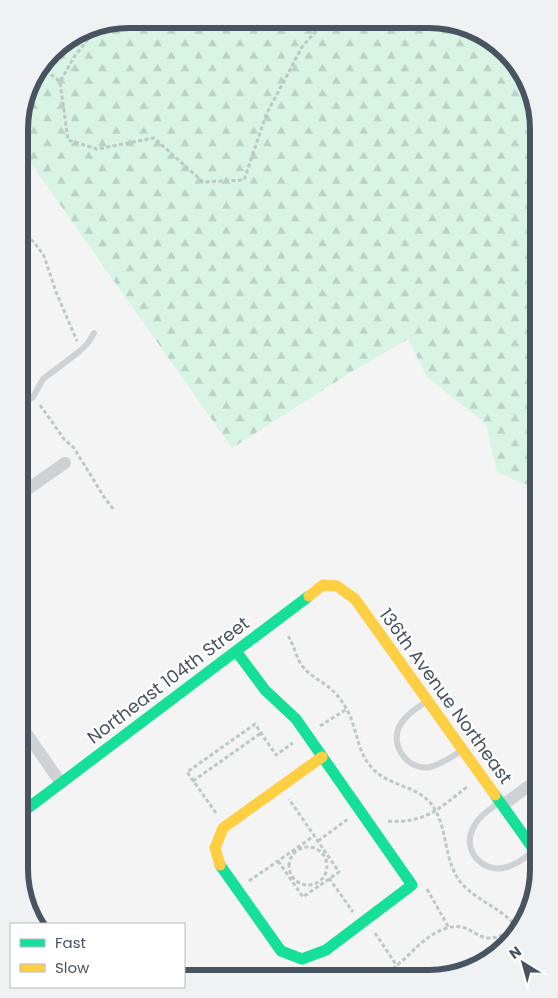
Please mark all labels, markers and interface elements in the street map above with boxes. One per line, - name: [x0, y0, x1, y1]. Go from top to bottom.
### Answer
- street label: 136th Avenue Northeast: [374, 603, 518, 789]
- street label: Northeast 104th Street: [82, 611, 254, 749]
- legend: [10, 923, 185, 988]
- text: Fast: [55, 932, 86, 953]
- north arrow: [498, 938, 548, 988]
- text: N: [505, 941, 525, 964]
- text: Slow: [55, 957, 90, 978]

